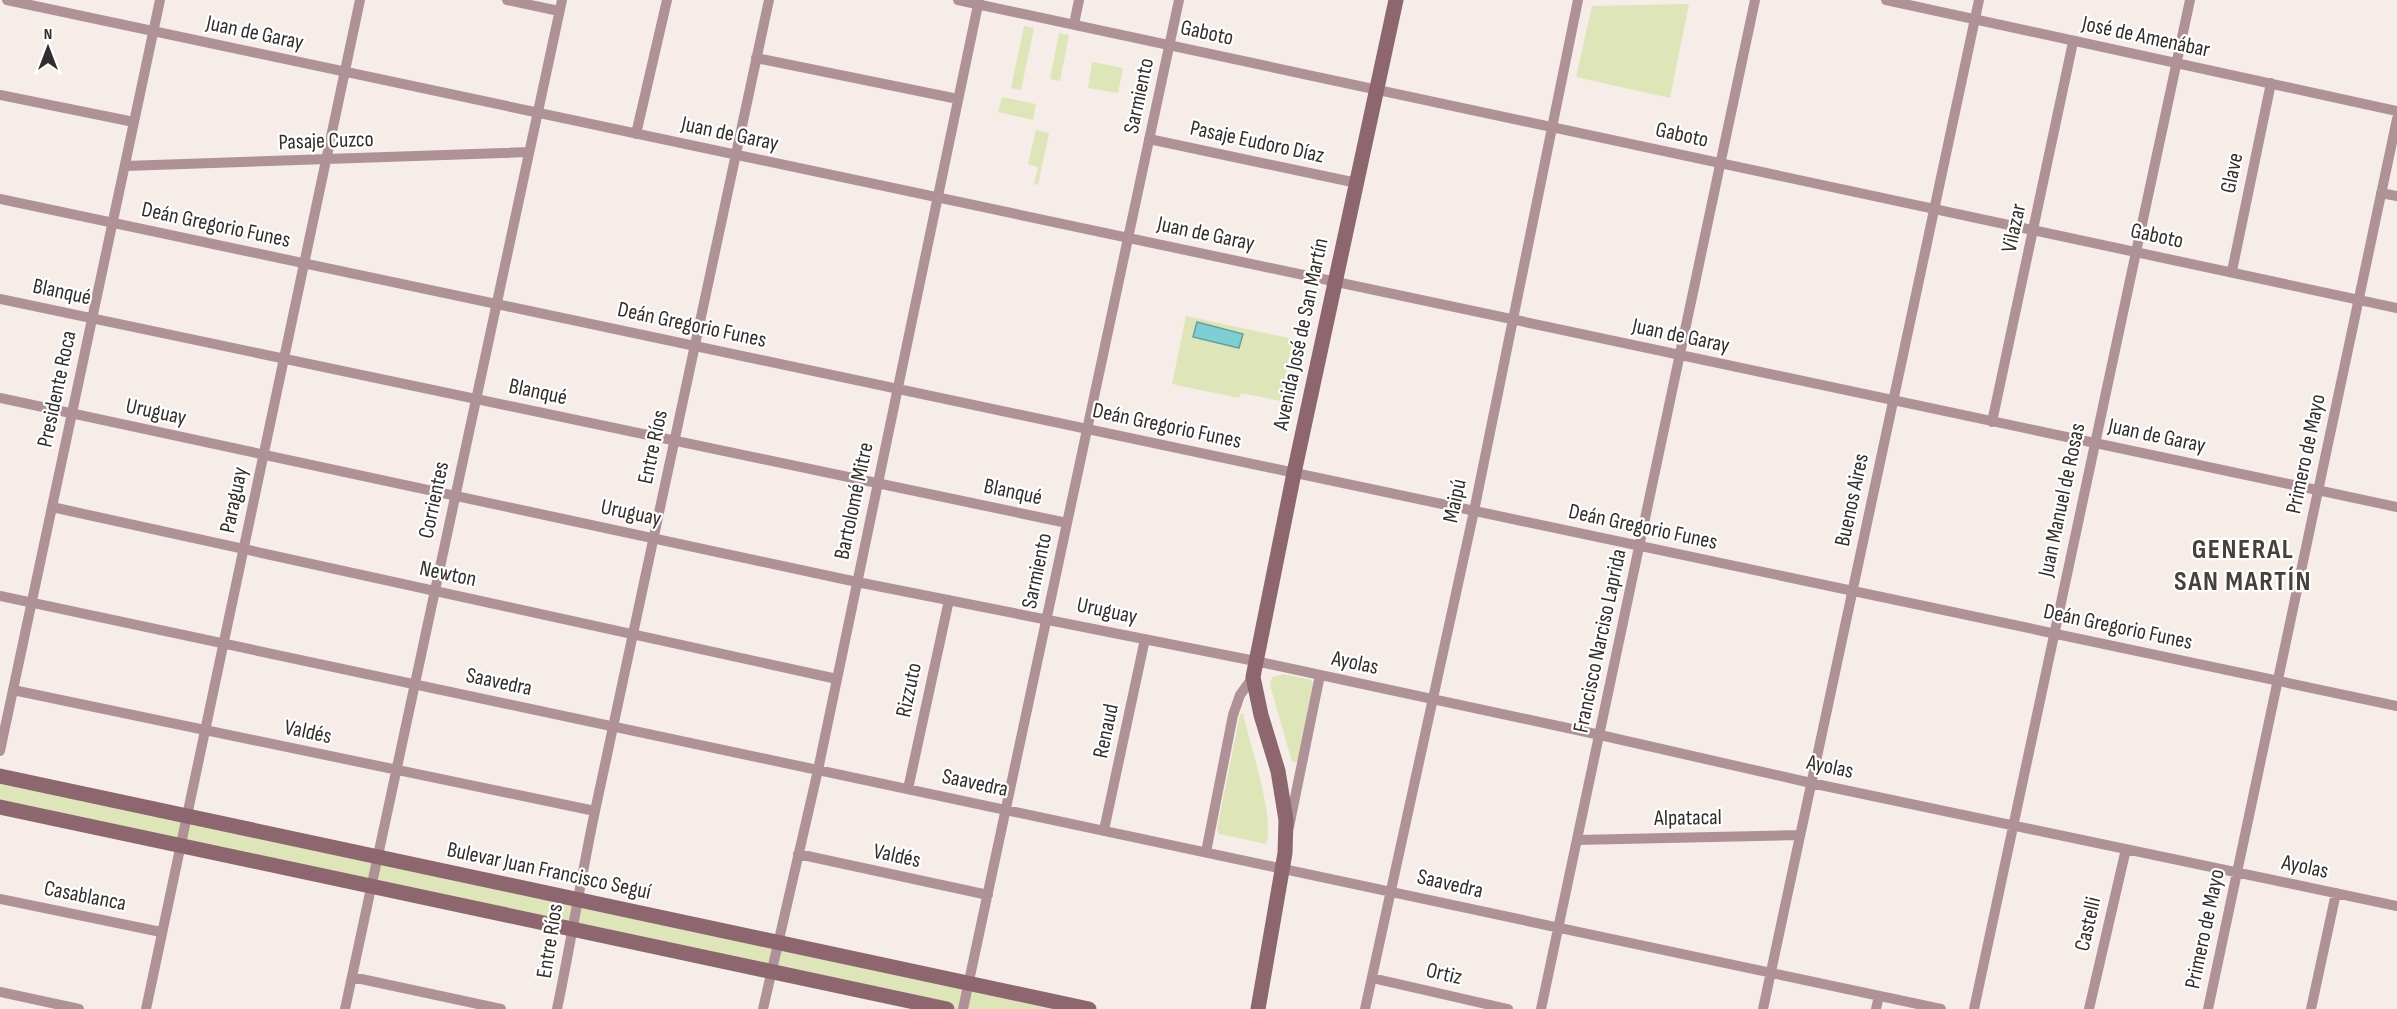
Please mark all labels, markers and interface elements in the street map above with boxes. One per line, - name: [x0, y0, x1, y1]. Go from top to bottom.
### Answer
- street label: Juan de Garay: [203, 9, 307, 57]
- street label: José de Amenábar: [2079, 10, 2212, 64]
- street label: Gaboto: [1178, 14, 1236, 52]
- north arrow: [18, 18, 78, 78]
- text: N: [44, 25, 52, 44]
- street label: Sarmiento: [1118, 56, 1160, 136]
- street label: Juan de Garay: [678, 110, 782, 158]
- street label: Pasaje Eudoro Díaz: [1187, 115, 1327, 169]
- street label: Gaboto: [1653, 116, 1711, 154]
- street label: Pasaje Cuzco: [278, 126, 374, 156]
- street label: Glave: [2215, 150, 2249, 196]
- street label: Deán Gregorio Funes: [139, 196, 293, 254]
- street label: Vilazar: [1996, 201, 2032, 255]
- street label: Juan de Garay: [1154, 210, 1258, 258]
- street label: Gaboto: [2128, 217, 2186, 255]
- street label: Avenida José de San Martín: [1267, 236, 1335, 433]
- street label: Blanqué: [30, 273, 94, 311]
- street label: Deán Gregorio Funes: [615, 296, 769, 354]
- street label: Juan de Garay: [1629, 312, 1733, 360]
- street label: Presidente Roca: [31, 328, 83, 450]
- street label: Blanqué: [506, 373, 570, 411]
- street label: Uruguay: [123, 392, 189, 432]
- street label: Primero de Mayo: [2280, 392, 2332, 516]
- street label: Deán Gregorio Funes: [1090, 397, 1244, 455]
- street label: Entre Ríos: [632, 407, 674, 486]
- street label: Juan de Garay: [2105, 412, 2209, 460]
- street label: Juan Manuel de Rosas: [2032, 421, 2091, 580]
- street label: Bartolomé Mitre: [828, 440, 880, 562]
- street label: Buenos Aires: [1829, 451, 1875, 549]
- street label: Corrientes: [413, 459, 455, 541]
- street label: Paraguay: [214, 464, 254, 535]
- street label: Blanqué: [981, 473, 1045, 511]
- street label: Maipú: [1437, 477, 1473, 525]
- street label: Uruguay: [598, 493, 664, 533]
- street label: Deán Gregorio Funes: [1566, 498, 1720, 556]
- street label: Sarmiento: [1016, 531, 1058, 611]
- district label: GENERAL SAN MARTÍN: [2174, 533, 2312, 598]
- street label: Francisco Narciso Laprida: [1567, 547, 1633, 735]
- street label: Newton: [417, 555, 479, 593]
- street label: Uruguay: [1074, 591, 1140, 631]
- street label: Deán Gregorio Funes: [2041, 598, 2195, 656]
- street label: Ayolas: [1328, 645, 1381, 681]
- street label: Rizzuto: [890, 660, 928, 720]
- street label: Saavedra: [463, 662, 535, 702]
- street label: Renaud: [1087, 701, 1125, 761]
- street label: Valdés: [282, 714, 334, 750]
- street label: Ayolas: [1803, 749, 1856, 785]
- street label: Saavedra: [939, 763, 1011, 803]
- street label: Alpatacal: [1653, 804, 1722, 832]
- street label: Bulevar Juan Francisco Seguí: [444, 836, 654, 906]
- street label: Valdés: [871, 838, 923, 874]
- street label: Ayolas: [2278, 849, 2331, 885]
- street label: Saavedra: [1414, 863, 1486, 905]
- street label: Primero de Mayo: [2179, 867, 2231, 991]
- street label: Casablanca: [42, 875, 128, 917]
- street label: Castelli: [2069, 894, 2107, 954]
- street label: Entre Ríos: [531, 902, 569, 980]
- street label: Ortiz: [1423, 957, 1465, 991]

